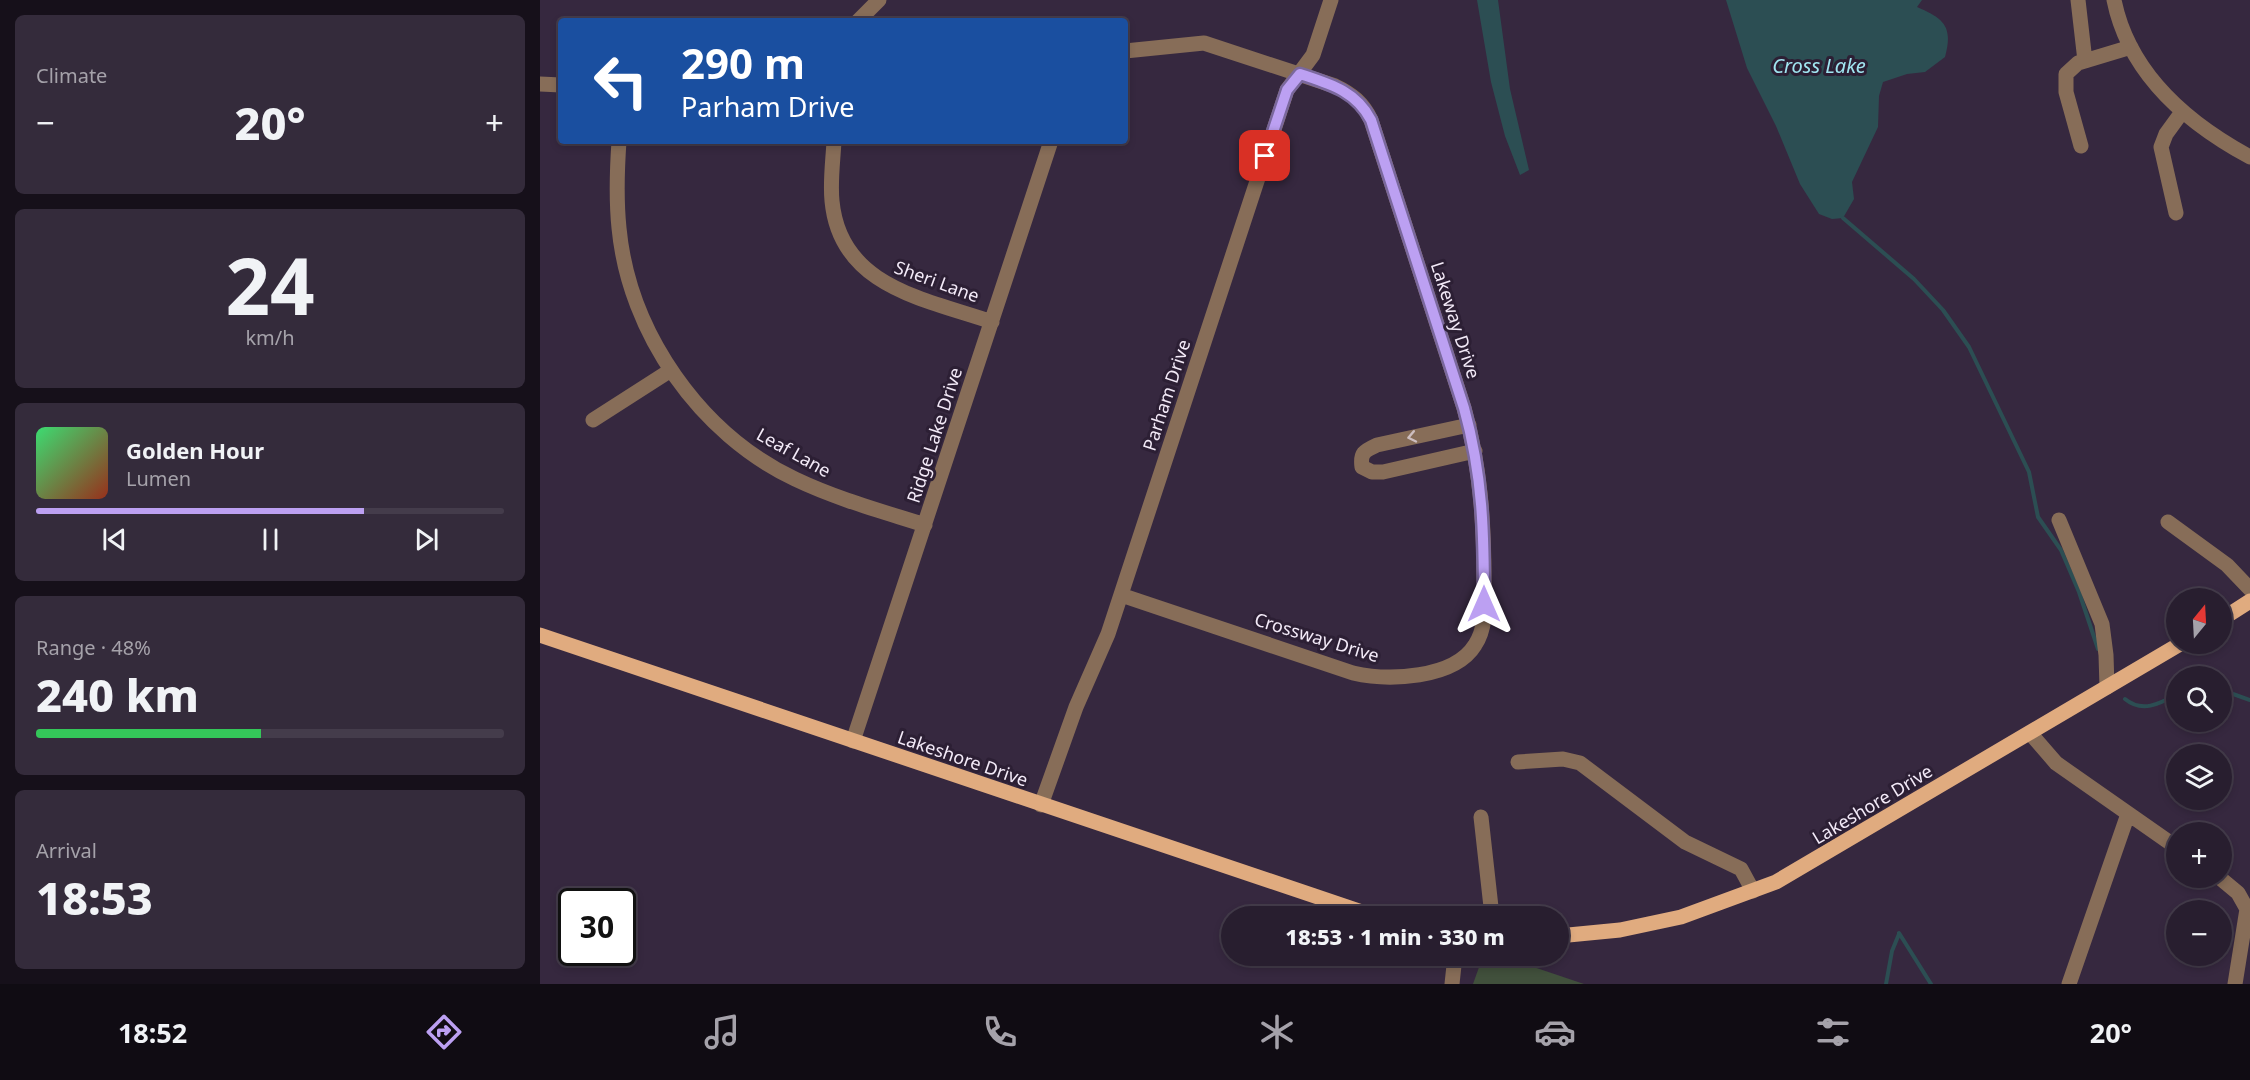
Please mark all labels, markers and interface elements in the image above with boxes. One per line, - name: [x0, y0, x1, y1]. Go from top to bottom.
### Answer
- text: 290 m: [681, 34, 805, 91]
- icon: left: [582, 42, 660, 120]
- water label: Cross Lake: [1772, 52, 1866, 79]
- text: Climate: [36, 62, 107, 89]
- text: Parham Drive: [681, 88, 855, 125]
- text: 20°: [234, 92, 306, 153]
- text: −: [36, 100, 55, 145]
- text: +: [485, 100, 504, 145]
- pin: [1239, 130, 1290, 181]
- icon: arrive: [1248, 139, 1281, 172]
- text: 24: [225, 232, 315, 338]
- street label: Sheri Lane: [891, 255, 983, 307]
- street label: Lakeway Drive: [1426, 258, 1486, 382]
- text: km/h: [245, 324, 295, 351]
- street label: Parham Drive: [1137, 336, 1195, 454]
- street label: Ridge Lake Drive: [901, 364, 967, 506]
- street label: Leaf Lane: [753, 422, 835, 482]
- one-way arrow: [1407, 430, 1417, 443]
- text: Golden Hour: [126, 435, 264, 465]
- text: Lumen: [126, 465, 191, 492]
- icon: previous: [98, 523, 131, 556]
- icon: pause: [254, 523, 287, 556]
- icon: next: [410, 523, 443, 556]
- position arrow: [1452, 572, 1516, 636]
- north arrow: [2166, 588, 2232, 654]
- map controls: [2166, 588, 2232, 966]
- street label: Crossway Drive: [1252, 607, 1382, 667]
- text: Range · 48%: [36, 634, 151, 661]
- text: 240 km: [36, 664, 199, 725]
- button: search: [2166, 666, 2232, 732]
- street label: Lakeshore Drive: [895, 724, 1031, 792]
- button: layers: [2166, 744, 2232, 810]
- street label: Lakeshore Drive: [1807, 759, 1937, 849]
- button: +: [2166, 822, 2232, 888]
- text: Arrival: [36, 837, 97, 864]
- text: 18:53: [36, 867, 153, 928]
- speed limit sign: 30: [558, 888, 636, 966]
- button: −: [2166, 900, 2232, 966]
- text: 18:53 · 1 min · 330 m: [1285, 921, 1505, 951]
- icon: directions: [423, 1011, 465, 1053]
- icon: music: [701, 1011, 743, 1053]
- icon: phone: [979, 1011, 1021, 1053]
- icon: climate: [1256, 1011, 1298, 1053]
- icon: car: [1534, 1011, 1576, 1053]
- icon: filters: [1812, 1011, 1854, 1053]
- text: 18:52: [118, 1014, 187, 1051]
- text: 20°: [2090, 1014, 2132, 1051]

